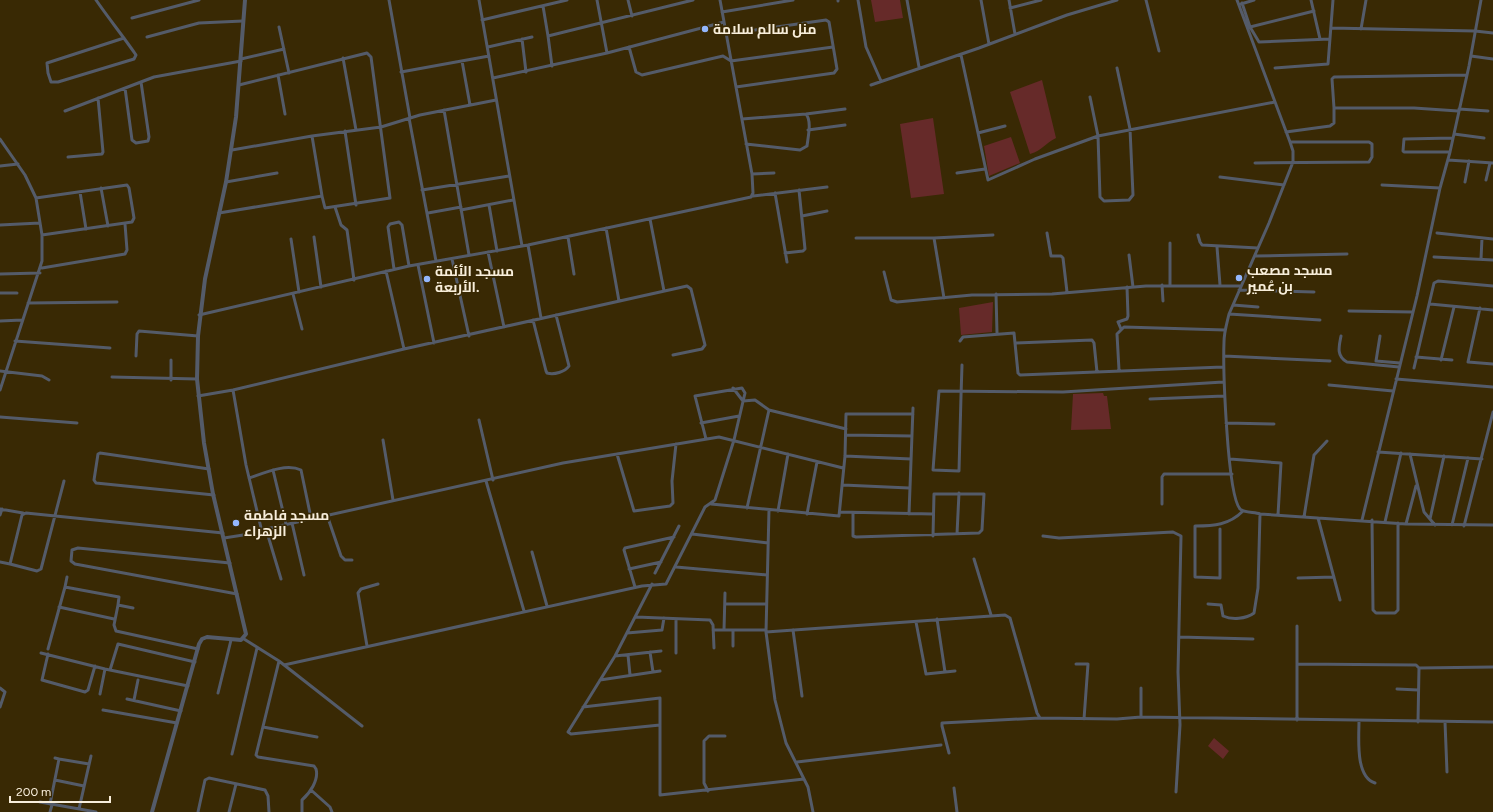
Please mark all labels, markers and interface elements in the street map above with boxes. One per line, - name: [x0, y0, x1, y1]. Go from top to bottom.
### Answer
- place label: منل سالم سلامة: [713, 21, 817, 39]
- marker: منل سالم سلامة: [700, 24, 710, 34]
- place label: مسجد مصعب بن عُمير: [1246, 262, 1333, 295]
- place label: مسجد الأئمة الأربعة.: [435, 263, 514, 296]
- marker: مسجد مصعب بن عُمير: [1234, 273, 1244, 283]
- marker: مسجد الأئمة الأربعة.: [422, 274, 432, 284]
- place label: مسجد فاطمة الزهراء: [244, 507, 329, 540]
- marker: مسجد فاطمة الزهراء: [231, 518, 241, 528]
- scale bar: [10, 778, 110, 804]
- text: 200 m: [16, 785, 51, 799]

